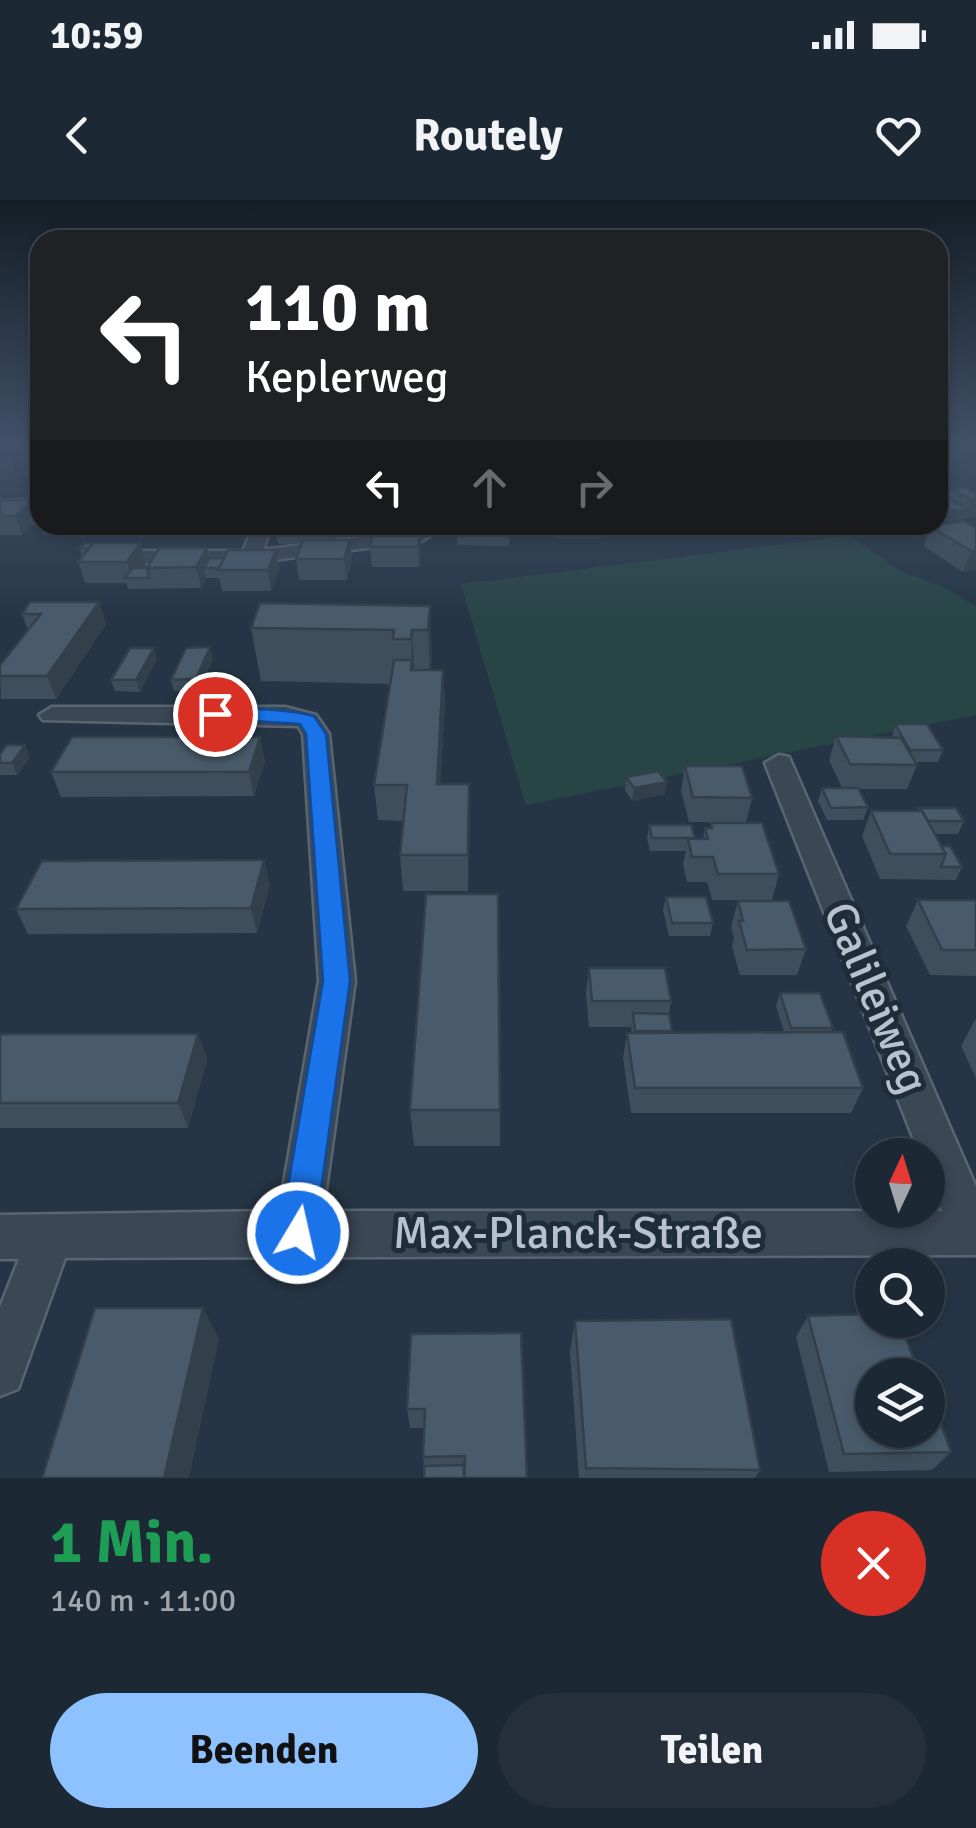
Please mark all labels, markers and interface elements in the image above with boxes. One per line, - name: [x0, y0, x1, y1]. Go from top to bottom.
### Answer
- text: 10:59: [50, 12, 143, 59]
- icon: back: [50, 108, 105, 163]
- text: Routely: [413, 108, 563, 163]
- icon: heart: [871, 108, 926, 163]
- text: 110 m: [245, 264, 430, 350]
- icon: left: [80, 270, 210, 400]
- text: Keplerweg: [245, 350, 448, 405]
- icon: left: [357, 460, 412, 515]
- icon: ahead: [462, 460, 517, 515]
- icon: right: [567, 460, 622, 515]
- pin: [173, 672, 258, 757]
- icon: arrive: [188, 687, 243, 742]
- street label: Galileiweg: [811, 894, 941, 1102]
- north arrow: [855, 1138, 945, 1228]
- map controls: [855, 1138, 945, 1448]
- position arrow: [246, 1181, 350, 1285]
- street label: Max-Planck-Straße: [393, 1206, 763, 1261]
- button: search: [855, 1248, 945, 1338]
- button: layers: [855, 1358, 945, 1448]
- text: 1 Min.: [50, 1506, 214, 1580]
- button: close: [821, 1511, 926, 1616]
- text: 140 m · 11:00: [50, 1581, 236, 1620]
- button: Beenden: [50, 1693, 478, 1808]
- button: Teilen: [498, 1693, 926, 1808]

